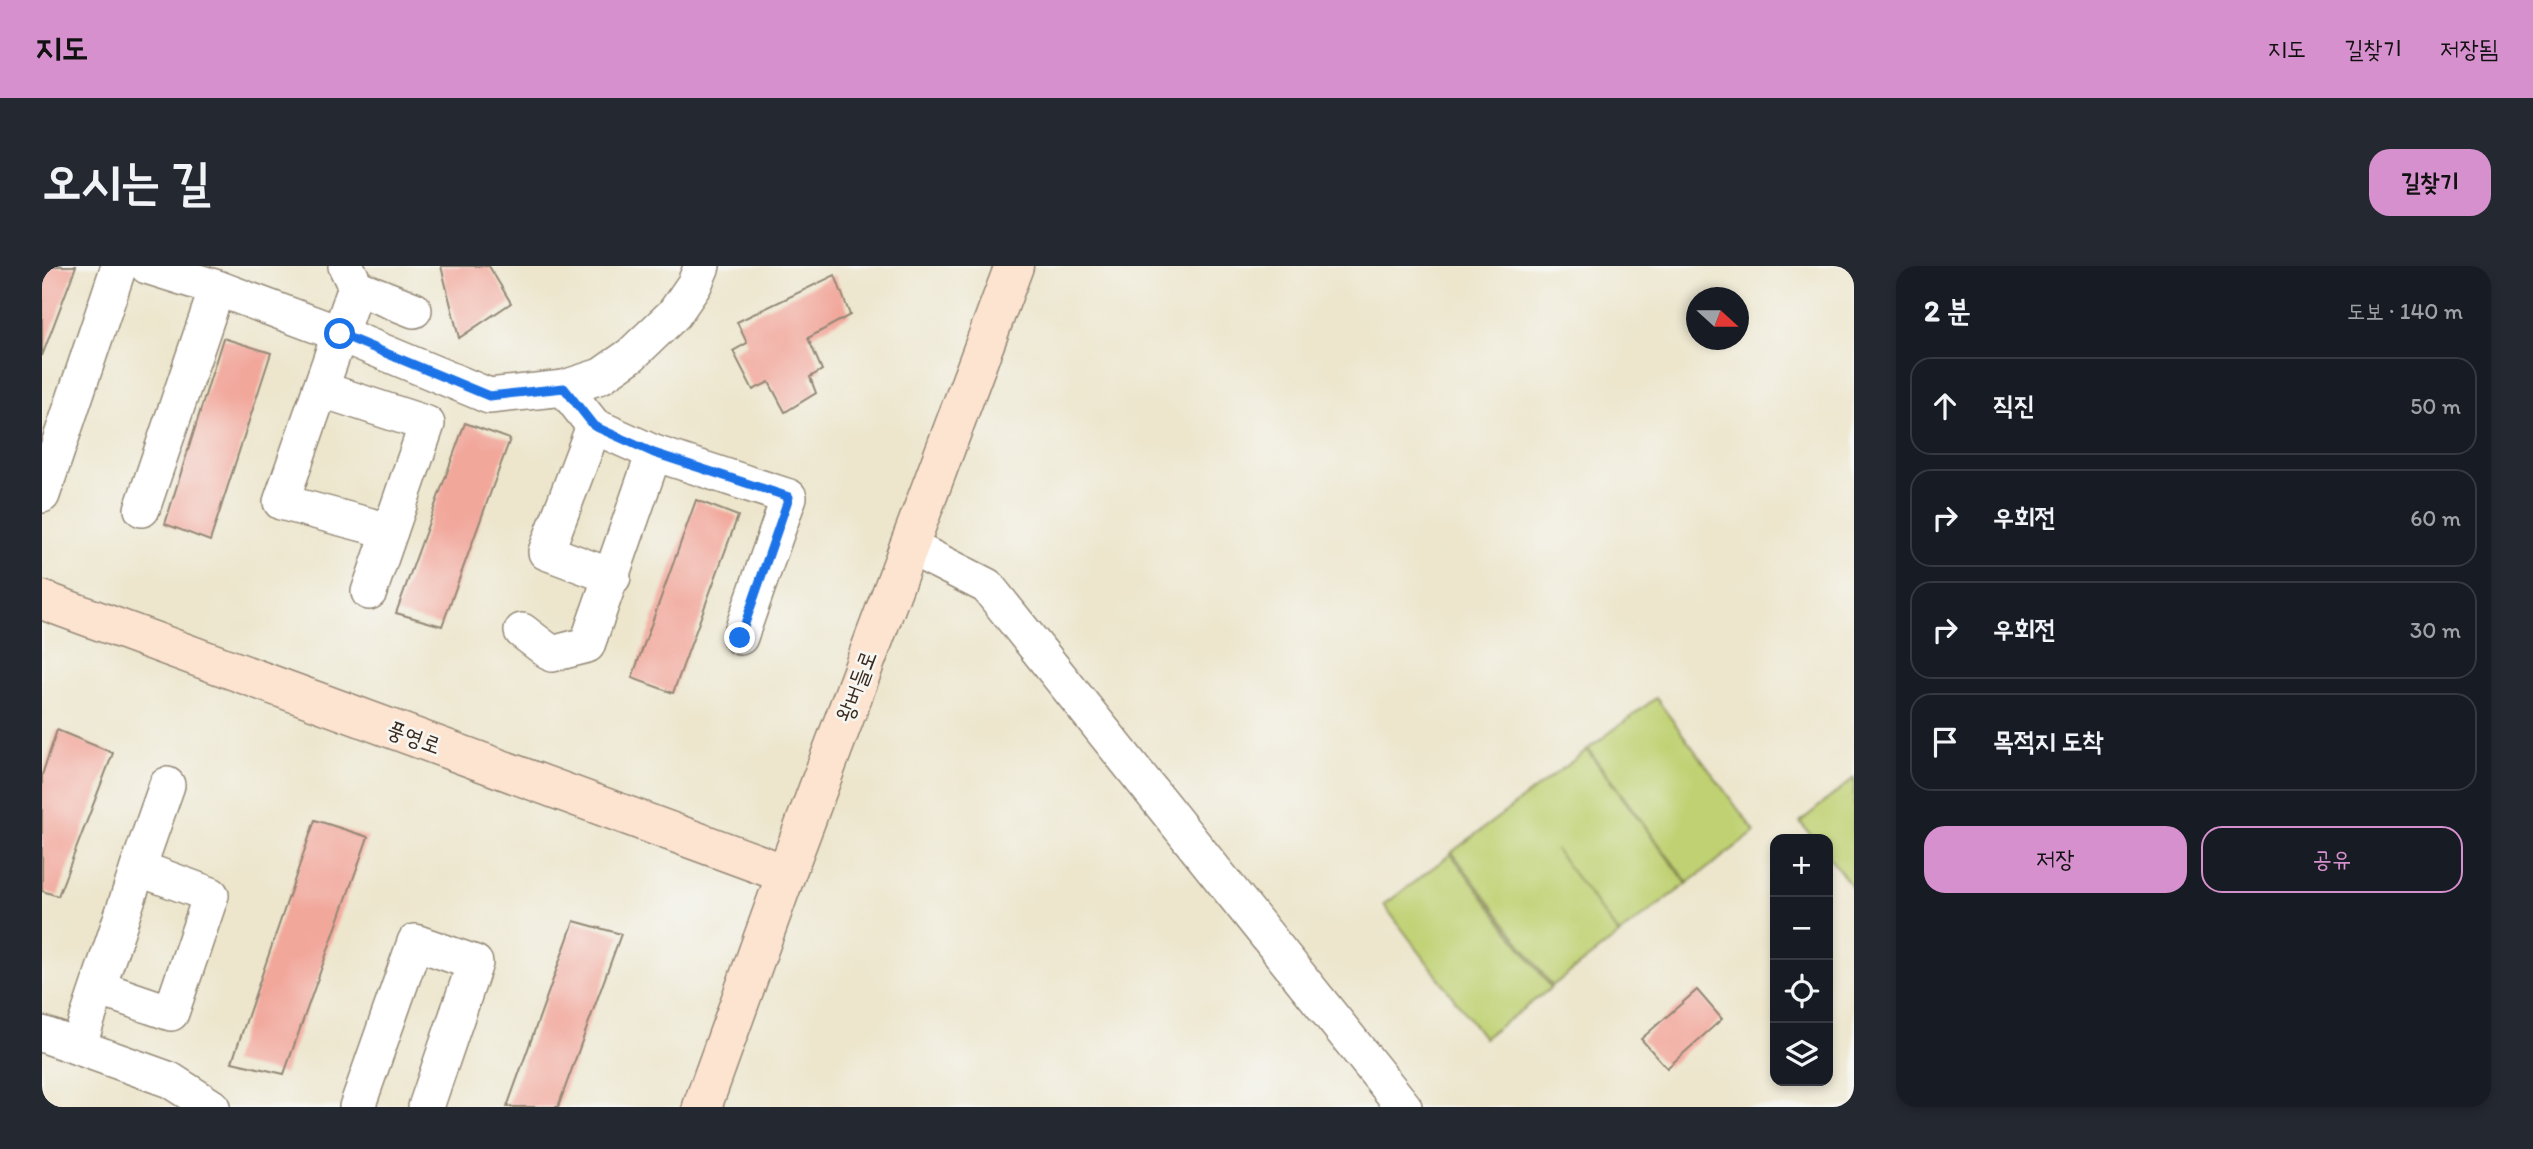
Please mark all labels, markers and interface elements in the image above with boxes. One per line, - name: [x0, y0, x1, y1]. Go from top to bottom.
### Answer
- text: 지도: [35, 28, 88, 67]
- text: 지도: [2268, 34, 2306, 63]
- text: 길찾기: [2344, 34, 2402, 63]
- text: 저장됨: [2440, 34, 2498, 63]
- button: 길찾기: [2369, 149, 2491, 216]
- text: 오시는 길: [42, 151, 211, 210]
- north arrow: [1686, 287, 1749, 350]
- text: 2 분: [1924, 292, 1971, 329]
- text: 도보 · 140 m: [2347, 297, 2463, 325]
- route start: [324, 318, 355, 349]
- icon: ahead: [1926, 387, 1964, 425]
- text: 직진: [1993, 389, 2035, 421]
- text: 50 m: [2410, 392, 2461, 420]
- icon: right: [1926, 499, 1964, 537]
- text: 우회전: [1993, 501, 2056, 533]
- text: 60 m: [2410, 504, 2461, 532]
- icon: right: [1926, 611, 1964, 649]
- text: 우회전: [1993, 613, 2056, 645]
- text: 30 m: [2410, 616, 2461, 644]
- route end: [724, 622, 755, 653]
- street label: 왕버들로: [830, 646, 882, 726]
- street label: 풍영로: [383, 714, 445, 760]
- icon: arrive: [1926, 723, 1964, 761]
- text: 목적지 도착: [1993, 725, 2103, 757]
- button: 저장: [1924, 826, 2187, 893]
- button: 공유: [2201, 826, 2463, 893]
- map controls: [1770, 834, 1833, 1086]
- button: +: [1770, 834, 1833, 897]
- button: −: [1770, 897, 1833, 960]
- button: locate: [1770, 960, 1833, 1023]
- button: layers: [1770, 1023, 1833, 1086]

